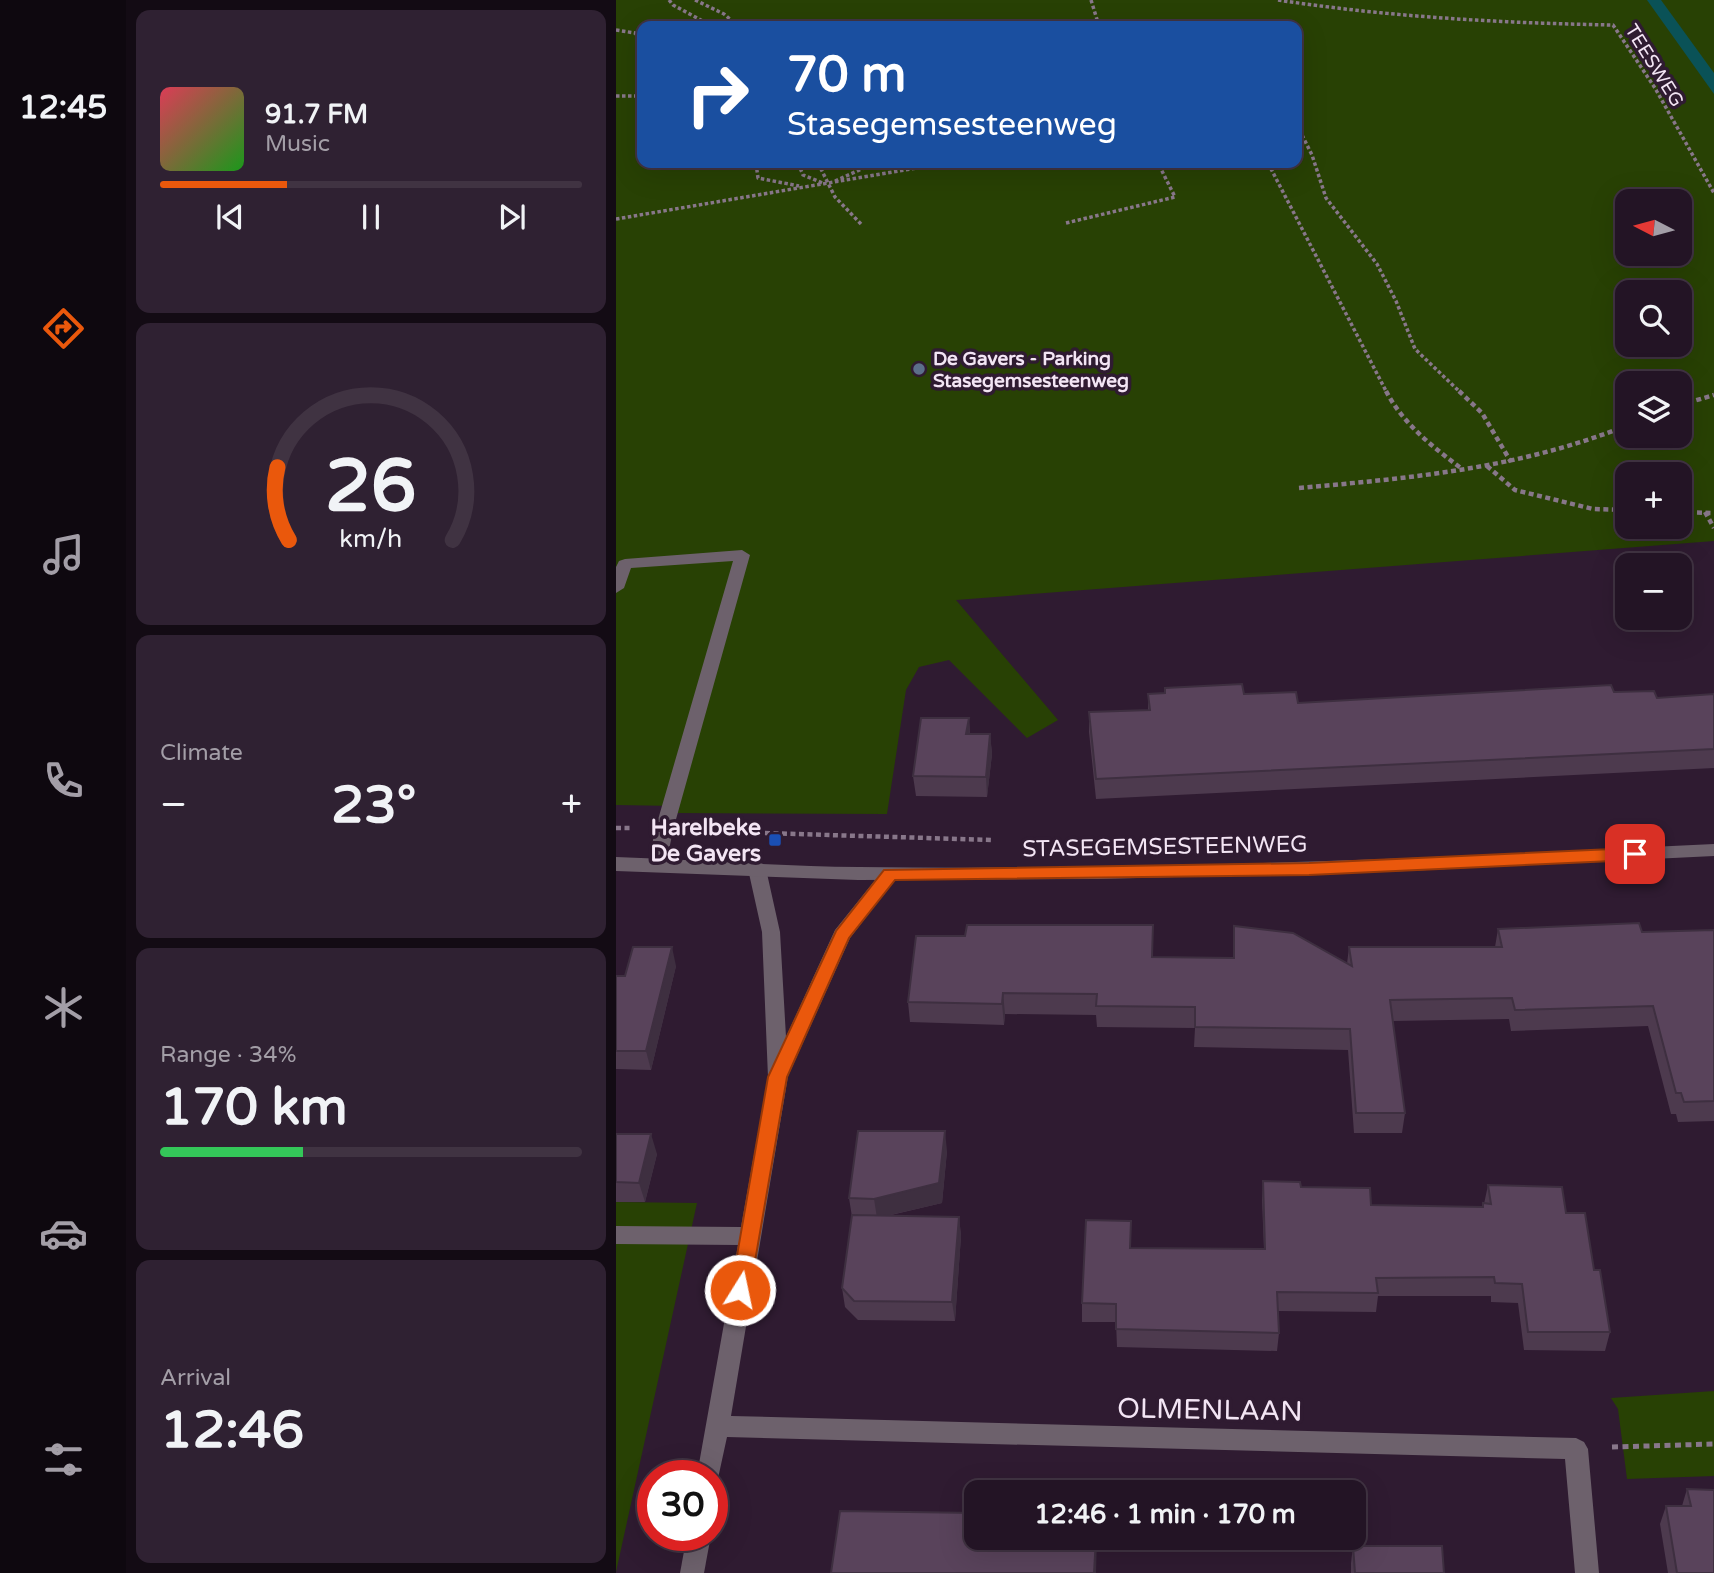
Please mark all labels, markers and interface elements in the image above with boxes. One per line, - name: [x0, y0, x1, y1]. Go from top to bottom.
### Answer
- street label: TEESWEG: [1620, 20, 1688, 111]
- text: 70 m: [787, 46, 906, 105]
- icon: right: [672, 49, 763, 140]
- text: 12:45: [19, 89, 107, 127]
- text: 91.7 FM: [265, 99, 368, 130]
- text: Stasegemsesteenweg: [787, 106, 1117, 144]
- text: Music: [265, 130, 330, 158]
- north arrow: [1615, 189, 1692, 266]
- map controls: [1615, 189, 1692, 630]
- icon: previous: [211, 198, 249, 236]
- icon: pause: [352, 198, 390, 236]
- icon: next: [493, 198, 531, 236]
- button: search: [1615, 280, 1692, 357]
- icon: directions: [39, 304, 88, 353]
- place label: De Gavers - Parking Stasegemsesteenweg: [933, 348, 1129, 393]
- marker: De Gavers - Parking Stasegemsesteenweg: [911, 361, 927, 377]
- button: layers: [1615, 371, 1692, 448]
- text: 26: [325, 443, 417, 531]
- button: +: [1615, 462, 1692, 539]
- text: km/h: [340, 524, 402, 554]
- icon: music: [39, 530, 88, 579]
- button: −: [1615, 553, 1692, 630]
- text: Climate: [160, 739, 243, 767]
- icon: phone: [39, 756, 88, 805]
- text: 23°: [331, 774, 416, 837]
- text: −: [160, 782, 187, 828]
- text: +: [561, 782, 582, 828]
- place label: Harelbeke De Gavers: [650, 814, 761, 868]
- pin: [1605, 824, 1665, 884]
- street label: STASEGEMSESTEENWEG: [1022, 831, 1308, 863]
- marker: Harelbeke De Gavers: [767, 832, 783, 848]
- icon: arrive: [1616, 835, 1654, 873]
- icon: climate: [39, 983, 88, 1032]
- text: Range · 34%: [160, 1041, 296, 1069]
- text: 170 km: [160, 1076, 348, 1139]
- icon: car: [39, 1209, 88, 1258]
- position arrow: [703, 1253, 777, 1327]
- text: Arrival: [160, 1364, 231, 1392]
- street label: OLMENLAAN: [1117, 1391, 1303, 1429]
- text: 12:46: [160, 1399, 304, 1462]
- icon: filters: [39, 1435, 88, 1484]
- speed limit sign: 30: [637, 1460, 728, 1551]
- text: 12:46 · 1 min · 170 m: [1034, 1499, 1296, 1530]

